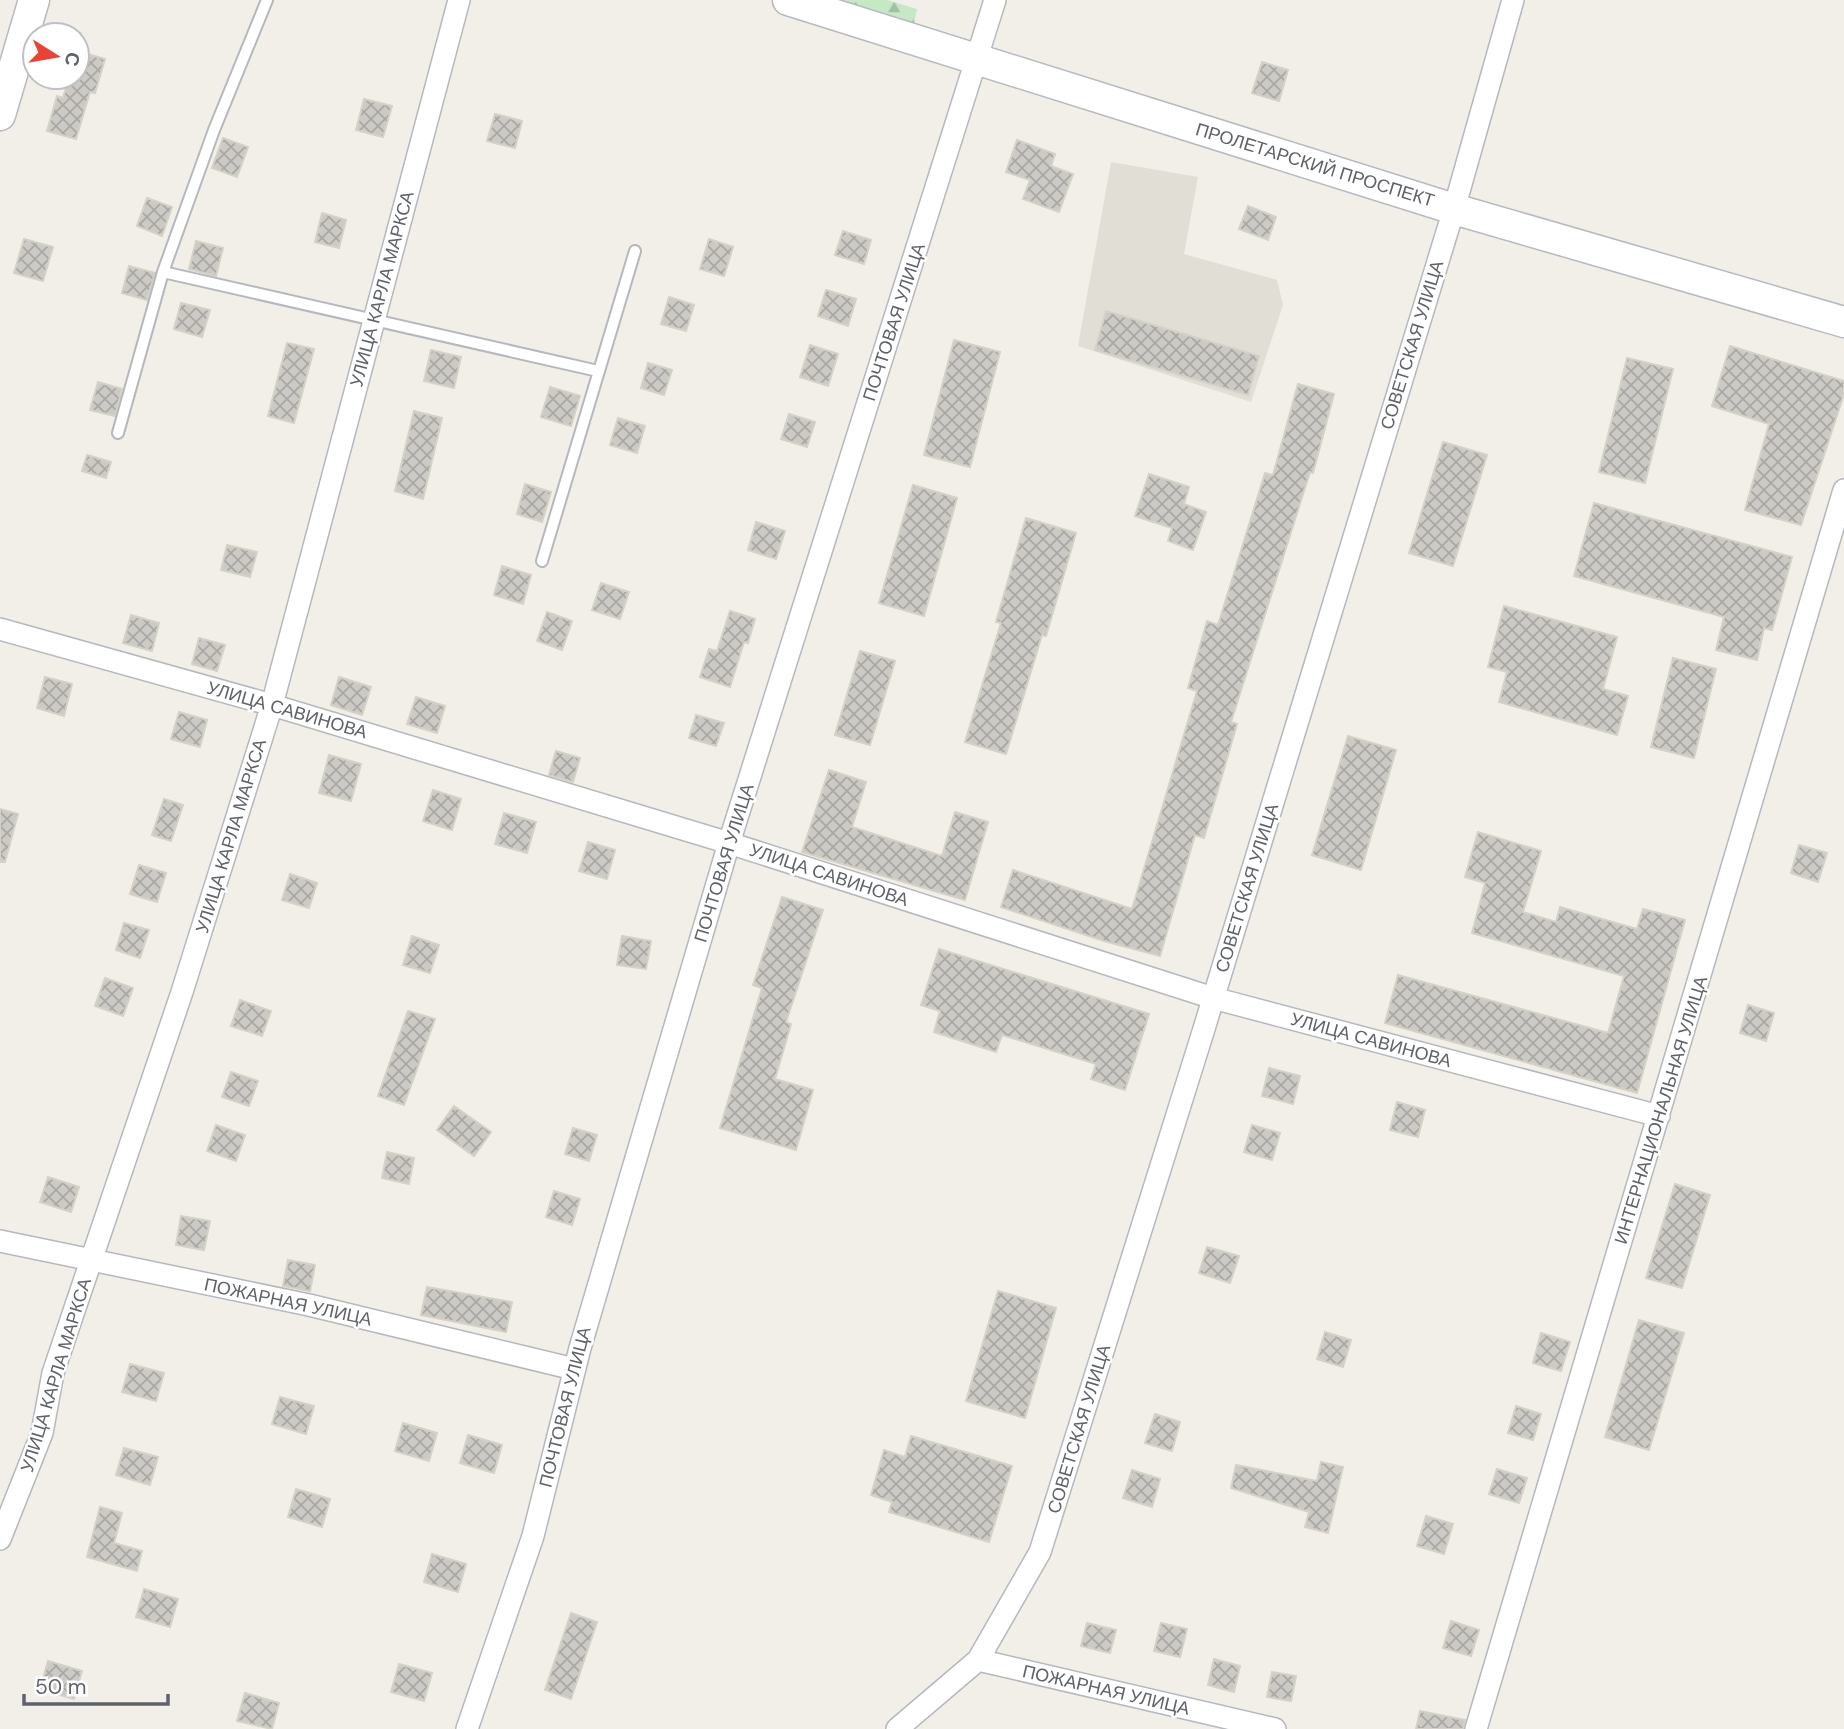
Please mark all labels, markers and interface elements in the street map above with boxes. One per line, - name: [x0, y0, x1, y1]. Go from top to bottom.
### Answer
- north arrow: [21, 21, 91, 91]
- text: С: [59, 50, 86, 69]
- street label: ПРОЛЕТАРСКИЙ ПРОСПЕКТ: [1193, 117, 1437, 213]
- street label: УЛИЦА КАРЛА МАРКСА: [344, 188, 420, 390]
- street label: ПОЧТОВАЯ УЛИЦА: [857, 240, 931, 404]
- street label: СОВЕТСКАЯ УЛИЦА: [1375, 257, 1449, 433]
- street label: УЛИЦА САВИНОВА: [204, 676, 370, 744]
- street label: УЛИЦА КАРЛА МАРКСА: [190, 736, 272, 936]
- street label: ПОЧТОВАЯ УЛИЦА: [688, 781, 760, 945]
- street label: СОВЕТСКАЯ УЛИЦА: [1210, 800, 1284, 976]
- street label: УЛИЦА САВИНОВА: [747, 838, 911, 912]
- street label: ИНТЕРНАЦИОНАЛЬНАЯ УЛИЦА: [1609, 973, 1713, 1247]
- street label: УЛИЦА САВИНОВА: [1288, 1007, 1454, 1073]
- street label: ПОЖАРНАЯ УЛИЦА: [202, 1272, 374, 1332]
- street label: УЛИЦА КАРЛА МАРКСА: [15, 1275, 97, 1475]
- street label: ПОЧТОВАЯ УЛИЦА: [533, 1324, 597, 1490]
- street label: СОВЕТСКАЯ УЛИЦА: [1042, 1341, 1116, 1517]
- street label: ПОЖАРНАЯ УЛИЦА: [1020, 1659, 1192, 1721]
- scale bar: [24, 1662, 168, 1706]
- text: 50 m: [35, 1673, 86, 1701]

